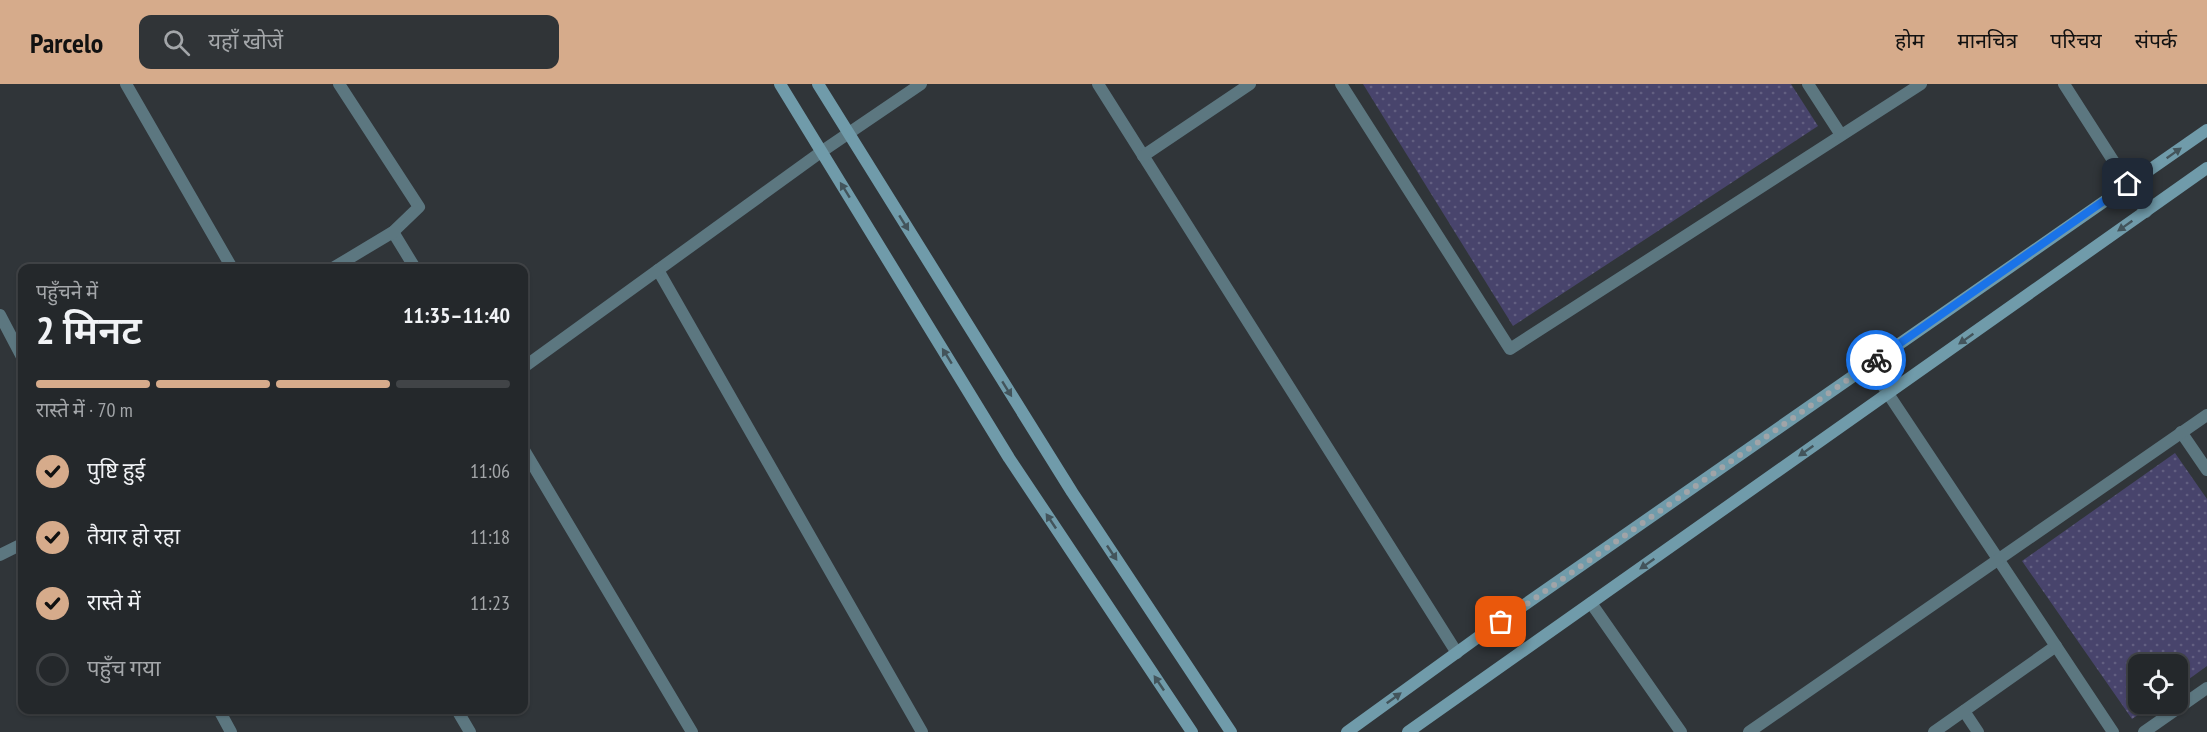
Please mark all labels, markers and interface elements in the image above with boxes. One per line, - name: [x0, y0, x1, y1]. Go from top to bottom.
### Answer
- search box: [139, 15, 559, 69]
- text: Parcelo: [30, 24, 103, 61]
- icon: search: [160, 26, 193, 59]
- text: यहाँ खोजें: [208, 27, 283, 55]
- text: होम: [1895, 27, 1924, 54]
- text: मानचित्र: [1957, 27, 2017, 54]
- text: परिचय: [2050, 27, 2102, 54]
- text: संपर्क: [2135, 27, 2177, 54]
- one-way arrow: [2165, 147, 2181, 159]
- pin: [2102, 158, 2153, 209]
- icon: home: [2111, 167, 2144, 200]
- one-way arrow: [839, 182, 850, 198]
- one-way arrow: [899, 215, 910, 231]
- one-way arrow: [2117, 220, 2133, 232]
- text: पहुँचने में: [36, 279, 98, 305]
- text: 11:35–11:40: [403, 301, 510, 329]
- text: 2 मिनट: [36, 304, 142, 355]
- courier: [1846, 330, 1906, 390]
- one-way arrow: [1958, 333, 1974, 345]
- icon: bike: [1860, 344, 1893, 377]
- one-way arrow: [941, 348, 952, 364]
- one-way arrow: [1002, 380, 1013, 397]
- text: रास्ते में · 70 m: [36, 397, 133, 423]
- one-way arrow: [1799, 445, 1815, 457]
- icon: check: [36, 455, 69, 488]
- text: पुष्टि हुई: [87, 456, 145, 484]
- text: 11:06: [470, 458, 510, 484]
- one-way arrow: [1046, 513, 1057, 529]
- icon: check: [36, 521, 69, 554]
- text: तैयार हो रहा: [87, 522, 180, 550]
- text: 11:18: [470, 524, 510, 550]
- one-way arrow: [1106, 545, 1117, 561]
- one-way arrow: [1639, 558, 1655, 569]
- icon: check: [36, 587, 69, 620]
- text: रास्ते में: [87, 588, 141, 616]
- text: 11:23: [470, 590, 510, 616]
- pin: [1475, 596, 1526, 647]
- icon: bag: [1484, 605, 1517, 638]
- text: पहुँच गया: [87, 654, 161, 682]
- map controls: [2128, 654, 2188, 714]
- button: locate: [2128, 654, 2188, 714]
- one-way arrow: [1154, 675, 1165, 692]
- one-way arrow: [1386, 692, 1402, 704]

